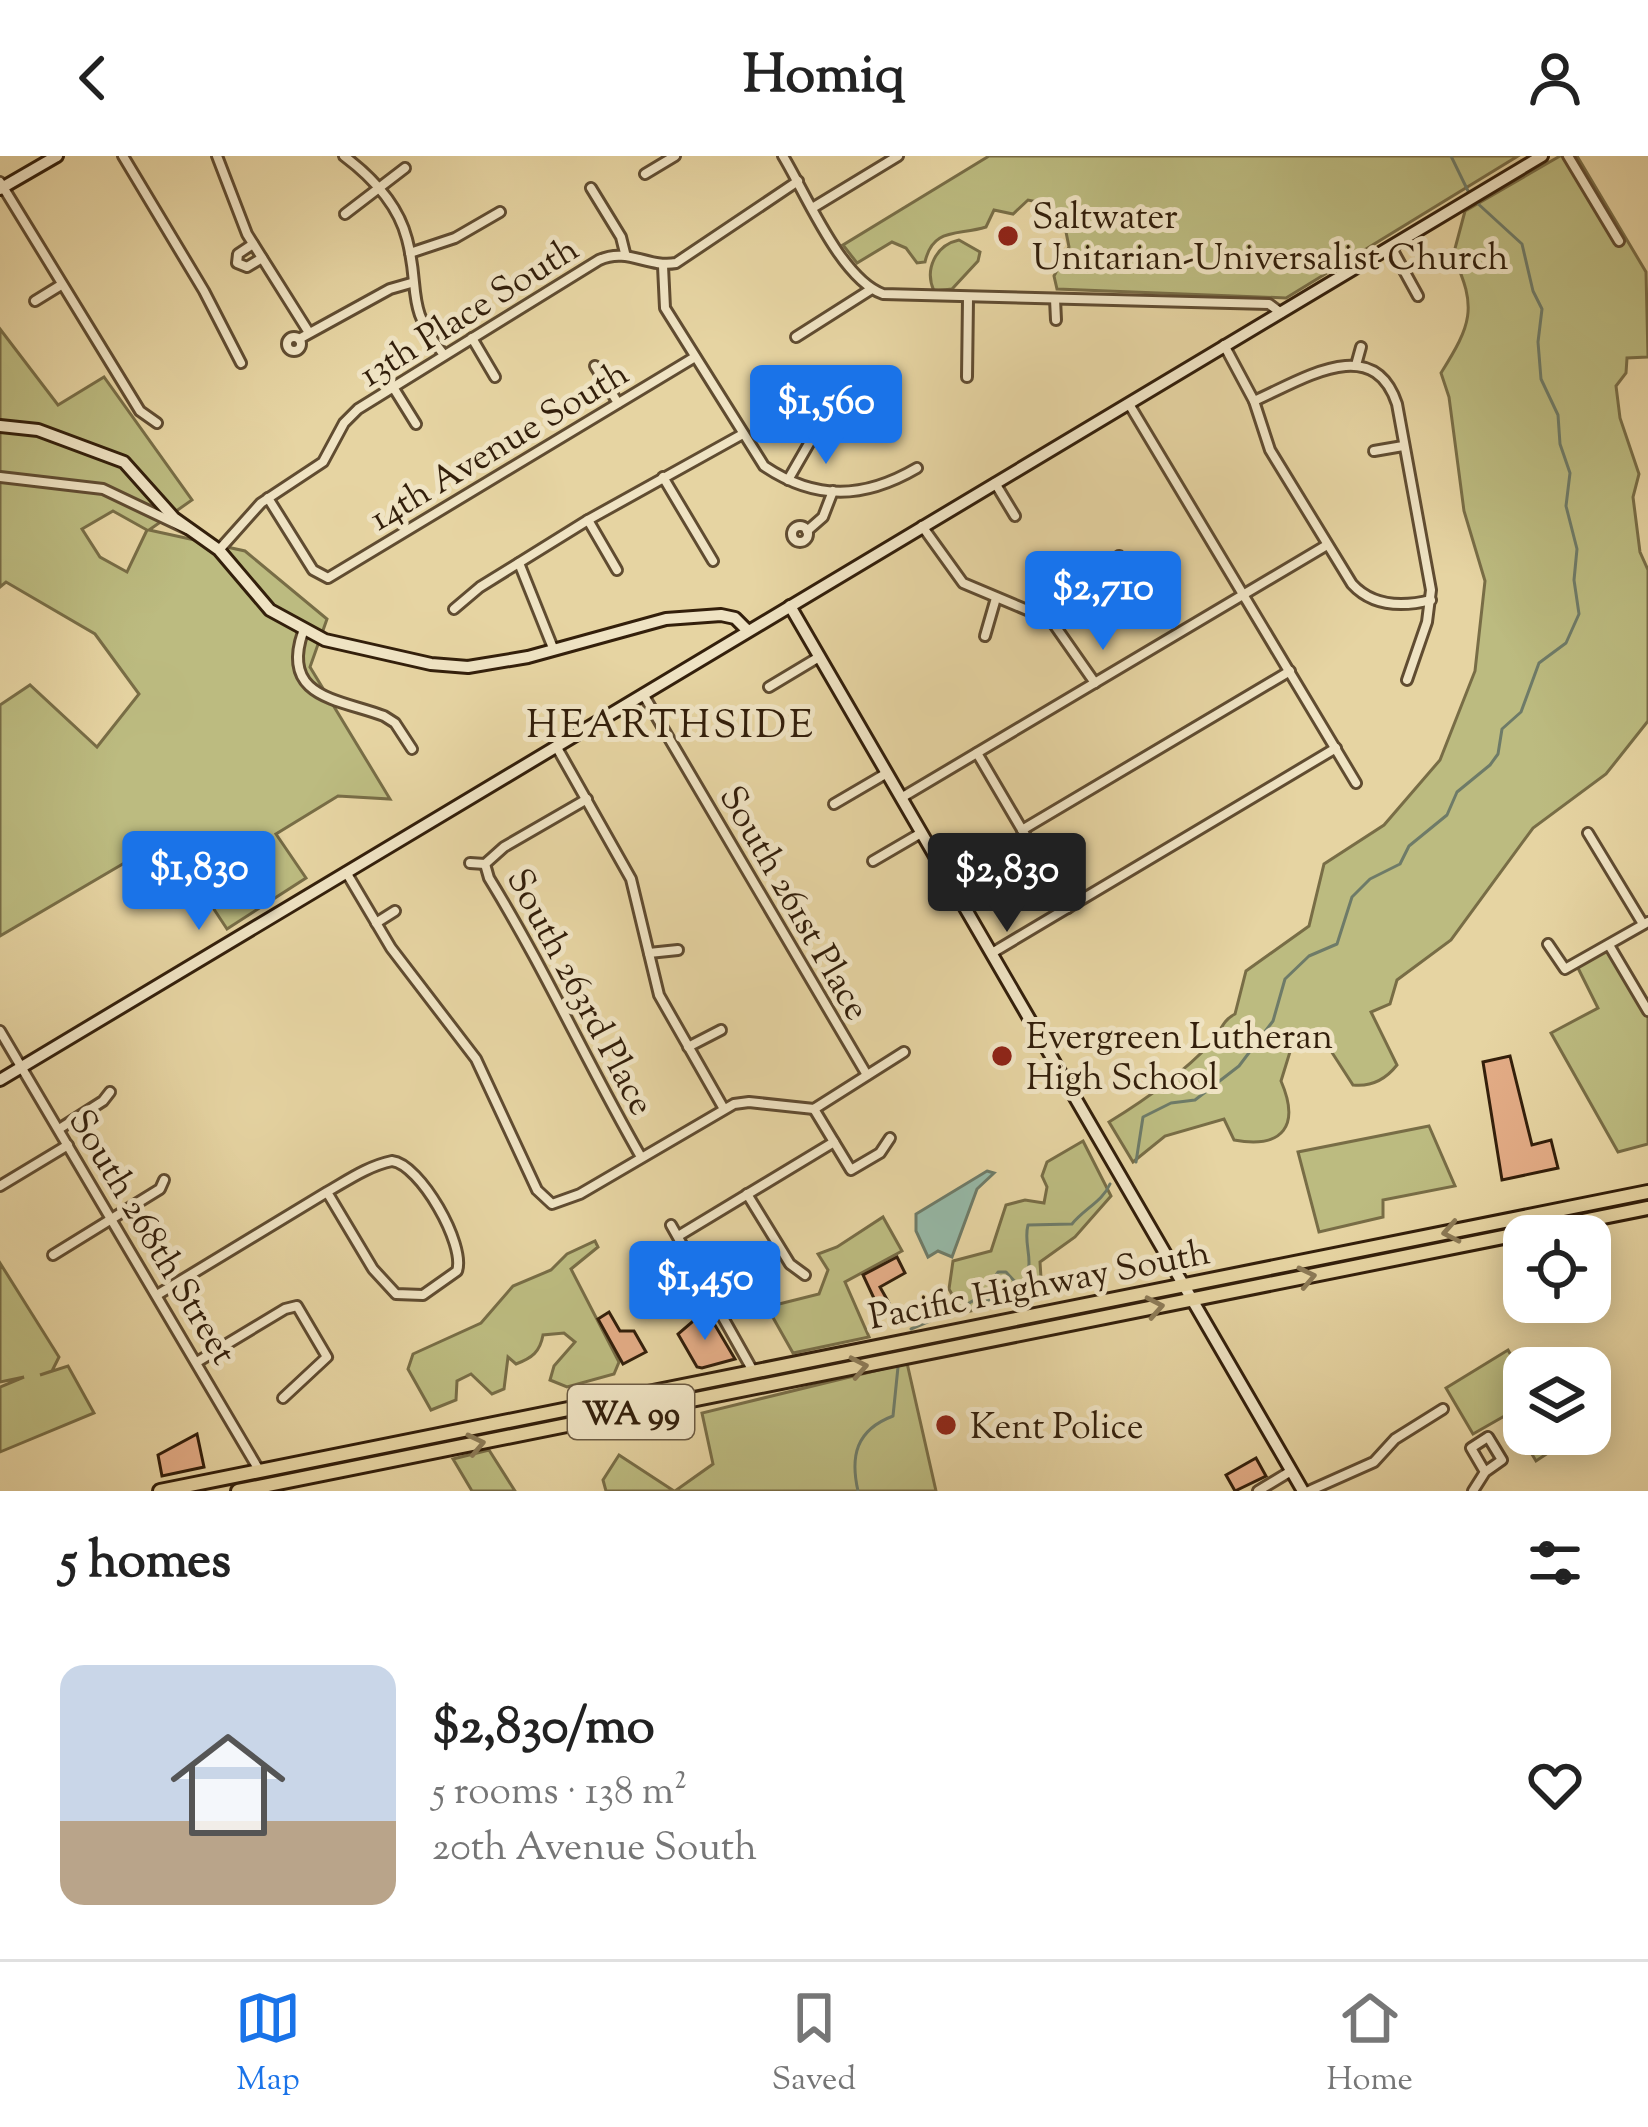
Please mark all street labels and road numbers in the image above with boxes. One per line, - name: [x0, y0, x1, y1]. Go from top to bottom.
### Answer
- street label: 13th Place South: [350, 225, 590, 402]
- street label: 14th Avenue South: [360, 349, 640, 546]
- street label: South 261st Place: [704, 777, 881, 1031]
- street label: South 263rd Place: [491, 860, 665, 1126]
- street label: South 268th Street: [54, 1100, 247, 1376]
- street label: Pacific Highway South: [865, 1228, 1215, 1346]
- road number: WA 99: [568, 1385, 694, 1439]

